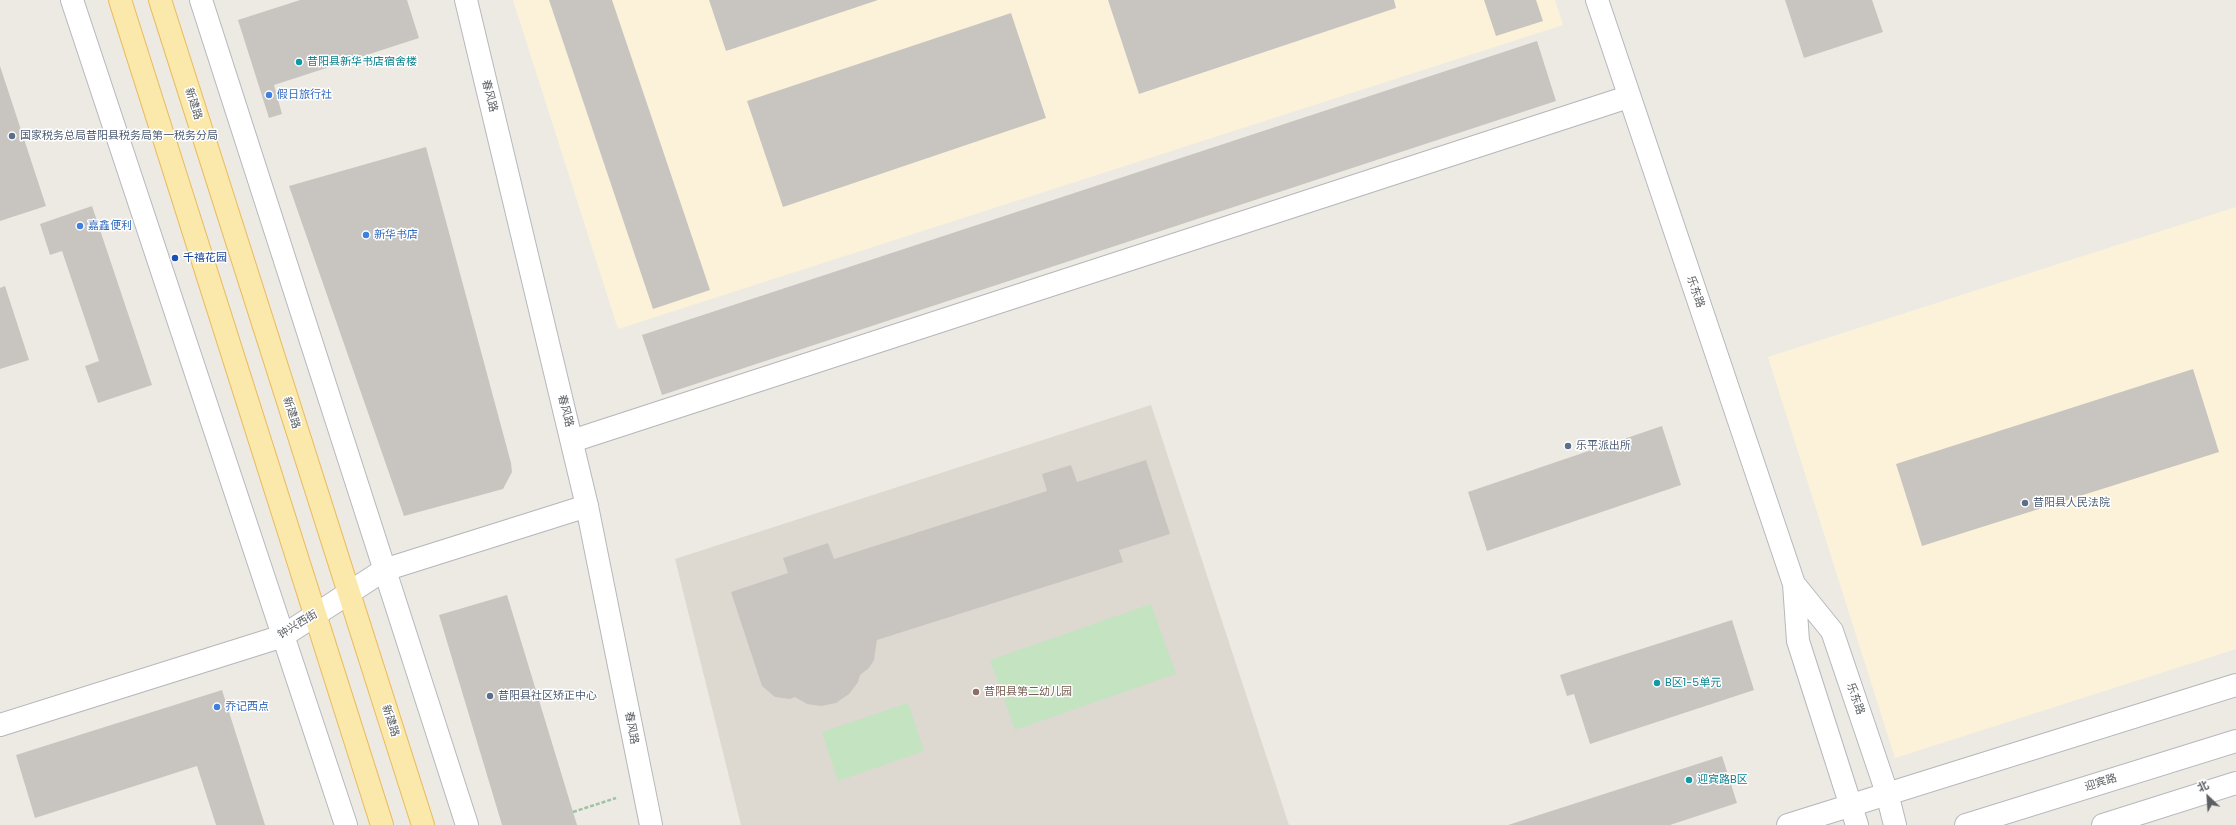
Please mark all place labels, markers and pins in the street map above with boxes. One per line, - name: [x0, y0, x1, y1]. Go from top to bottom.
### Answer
- place label: 昔阳县新华书店宿舍楼: [307, 55, 417, 69]
- marker: 昔阳县新华书店宿舍楼: [294, 57, 304, 67]
- place label: 假日旅行社: [277, 88, 332, 102]
- marker: 假日旅行社: [264, 90, 274, 100]
- place label: 国家税务总局昔阳县税务局第一税务分局: [20, 129, 218, 143]
- marker: 国家税务总局昔阳县税务局第一税务分局: [7, 131, 17, 141]
- place label: 嘉鑫便利: [88, 219, 132, 233]
- marker: 嘉鑫便利: [75, 221, 85, 231]
- place label: 新华书店: [374, 228, 418, 242]
- marker: 新华书店: [361, 230, 371, 240]
- place label: 千禧花园: [183, 251, 227, 265]
- marker: 千禧花园: [170, 253, 180, 263]
- place label: 乐平派出所: [1576, 439, 1631, 453]
- marker: 乐平派出所: [1563, 441, 1573, 451]
- place label: 昔阳县人民法院: [2033, 496, 2110, 510]
- marker: 昔阳县人民法院: [2020, 498, 2030, 508]
- place label: B区1-5单元: [1665, 676, 1721, 690]
- marker: B区1-5单元: [1652, 678, 1662, 688]
- place label: 昔阳县第二幼儿园: [984, 685, 1072, 699]
- marker: 昔阳县第二幼儿园: [971, 687, 981, 697]
- place label: 昔阳县社区矫正中心: [498, 689, 597, 703]
- marker: 昔阳县社区矫正中心: [485, 691, 495, 701]
- place label: 乔记西点: [225, 700, 269, 714]
- marker: 乔记西点: [212, 702, 222, 712]
- place label: 迎宾路B区: [1697, 773, 1748, 787]
- marker: 迎宾路B区: [1684, 775, 1694, 785]

